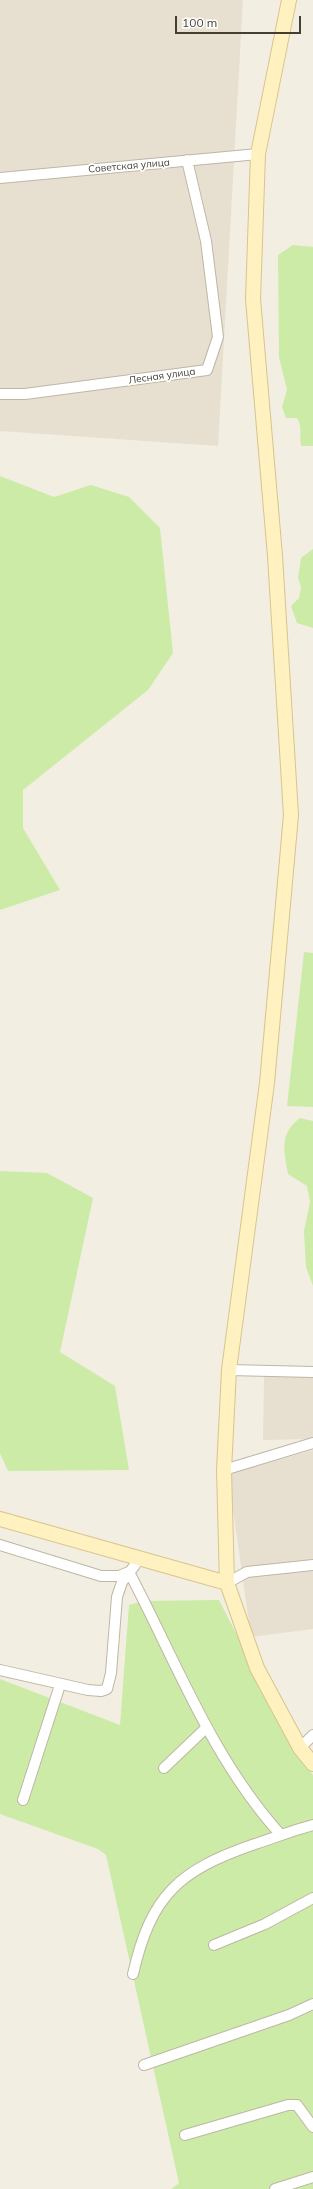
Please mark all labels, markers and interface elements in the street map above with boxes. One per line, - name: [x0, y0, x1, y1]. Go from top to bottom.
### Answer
- scale bar: [177, 8, 303, 34]
- text: 100 m: [182, 15, 217, 30]
- street label: Советская улица: [88, 156, 170, 176]
- street label: Лесная улица: [128, 365, 196, 387]

